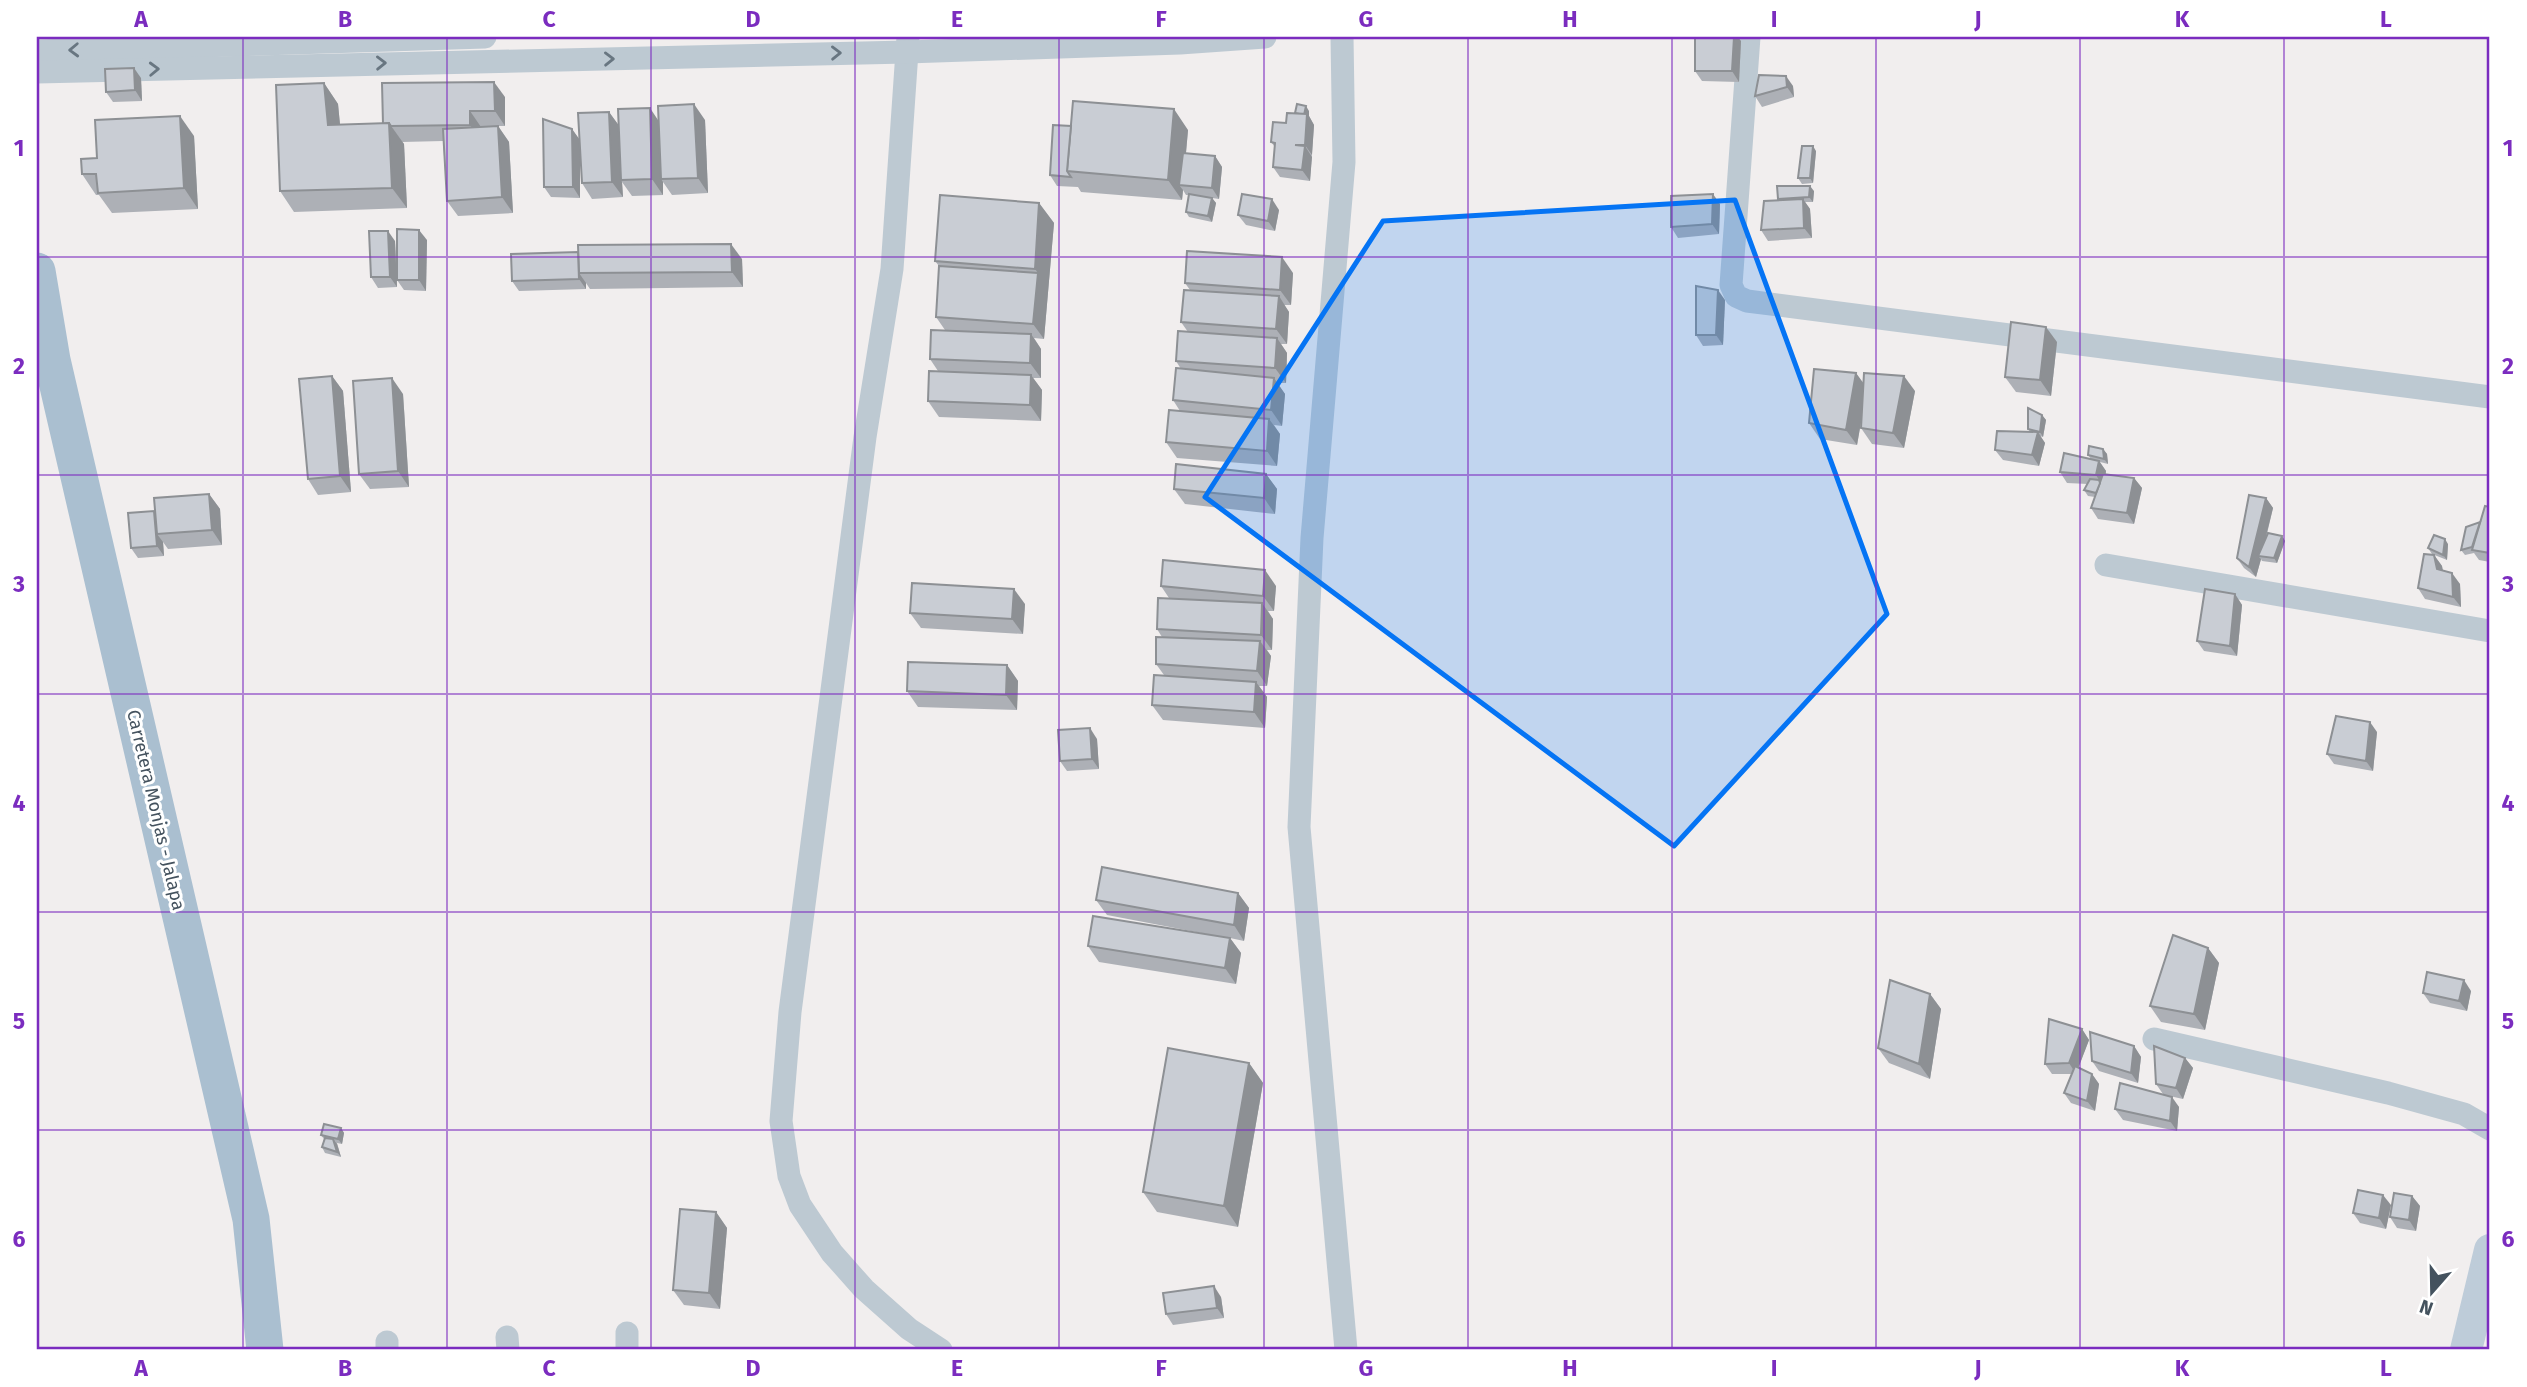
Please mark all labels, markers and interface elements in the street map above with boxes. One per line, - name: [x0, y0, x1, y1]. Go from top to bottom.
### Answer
- text: A: [133, 5, 148, 33]
- text: B: [338, 5, 352, 33]
- text: C: [542, 5, 556, 33]
- text: D: [746, 5, 761, 33]
- text: E: [951, 5, 963, 33]
- text: F: [1155, 5, 1167, 33]
- text: G: [1359, 5, 1373, 33]
- text: H: [1562, 5, 1578, 33]
- text: I: [1771, 5, 1777, 33]
- text: J: [1973, 5, 1982, 33]
- text: K: [2175, 5, 2190, 33]
- text: L: [2380, 5, 2392, 33]
- one-way arrow: [68, 43, 79, 58]
- one-way arrow: [831, 46, 842, 61]
- one-way arrow: [604, 51, 615, 67]
- one-way arrow: [377, 55, 387, 71]
- one-way arrow: [149, 61, 160, 77]
- text: 1: [14, 134, 24, 162]
- text: 1: [2503, 134, 2513, 162]
- text: 2: [13, 352, 25, 380]
- text: 2: [2502, 352, 2514, 380]
- text: 3: [12, 570, 25, 598]
- text: 3: [2501, 570, 2514, 598]
- street label: Carretera Monjas - Jalapa: [122, 708, 190, 912]
- text: 4: [13, 789, 26, 817]
- text: 4: [2502, 789, 2515, 817]
- text: 5: [13, 1007, 25, 1035]
- text: 5: [2502, 1007, 2514, 1035]
- text: 6: [13, 1225, 26, 1253]
- text: 6: [2502, 1225, 2515, 1253]
- north arrow: [2398, 1258, 2468, 1328]
- text: N: [2416, 1295, 2436, 1320]
- text: A: [133, 1354, 148, 1382]
- text: B: [338, 1354, 352, 1382]
- text: C: [542, 1354, 556, 1382]
- text: D: [746, 1354, 761, 1382]
- text: E: [951, 1354, 963, 1382]
- text: F: [1155, 1354, 1167, 1382]
- text: G: [1359, 1354, 1373, 1382]
- text: H: [1562, 1354, 1578, 1382]
- text: I: [1771, 1354, 1777, 1382]
- text: J: [1973, 1354, 1982, 1382]
- text: K: [2175, 1354, 2190, 1382]
- text: L: [2380, 1354, 2392, 1382]

